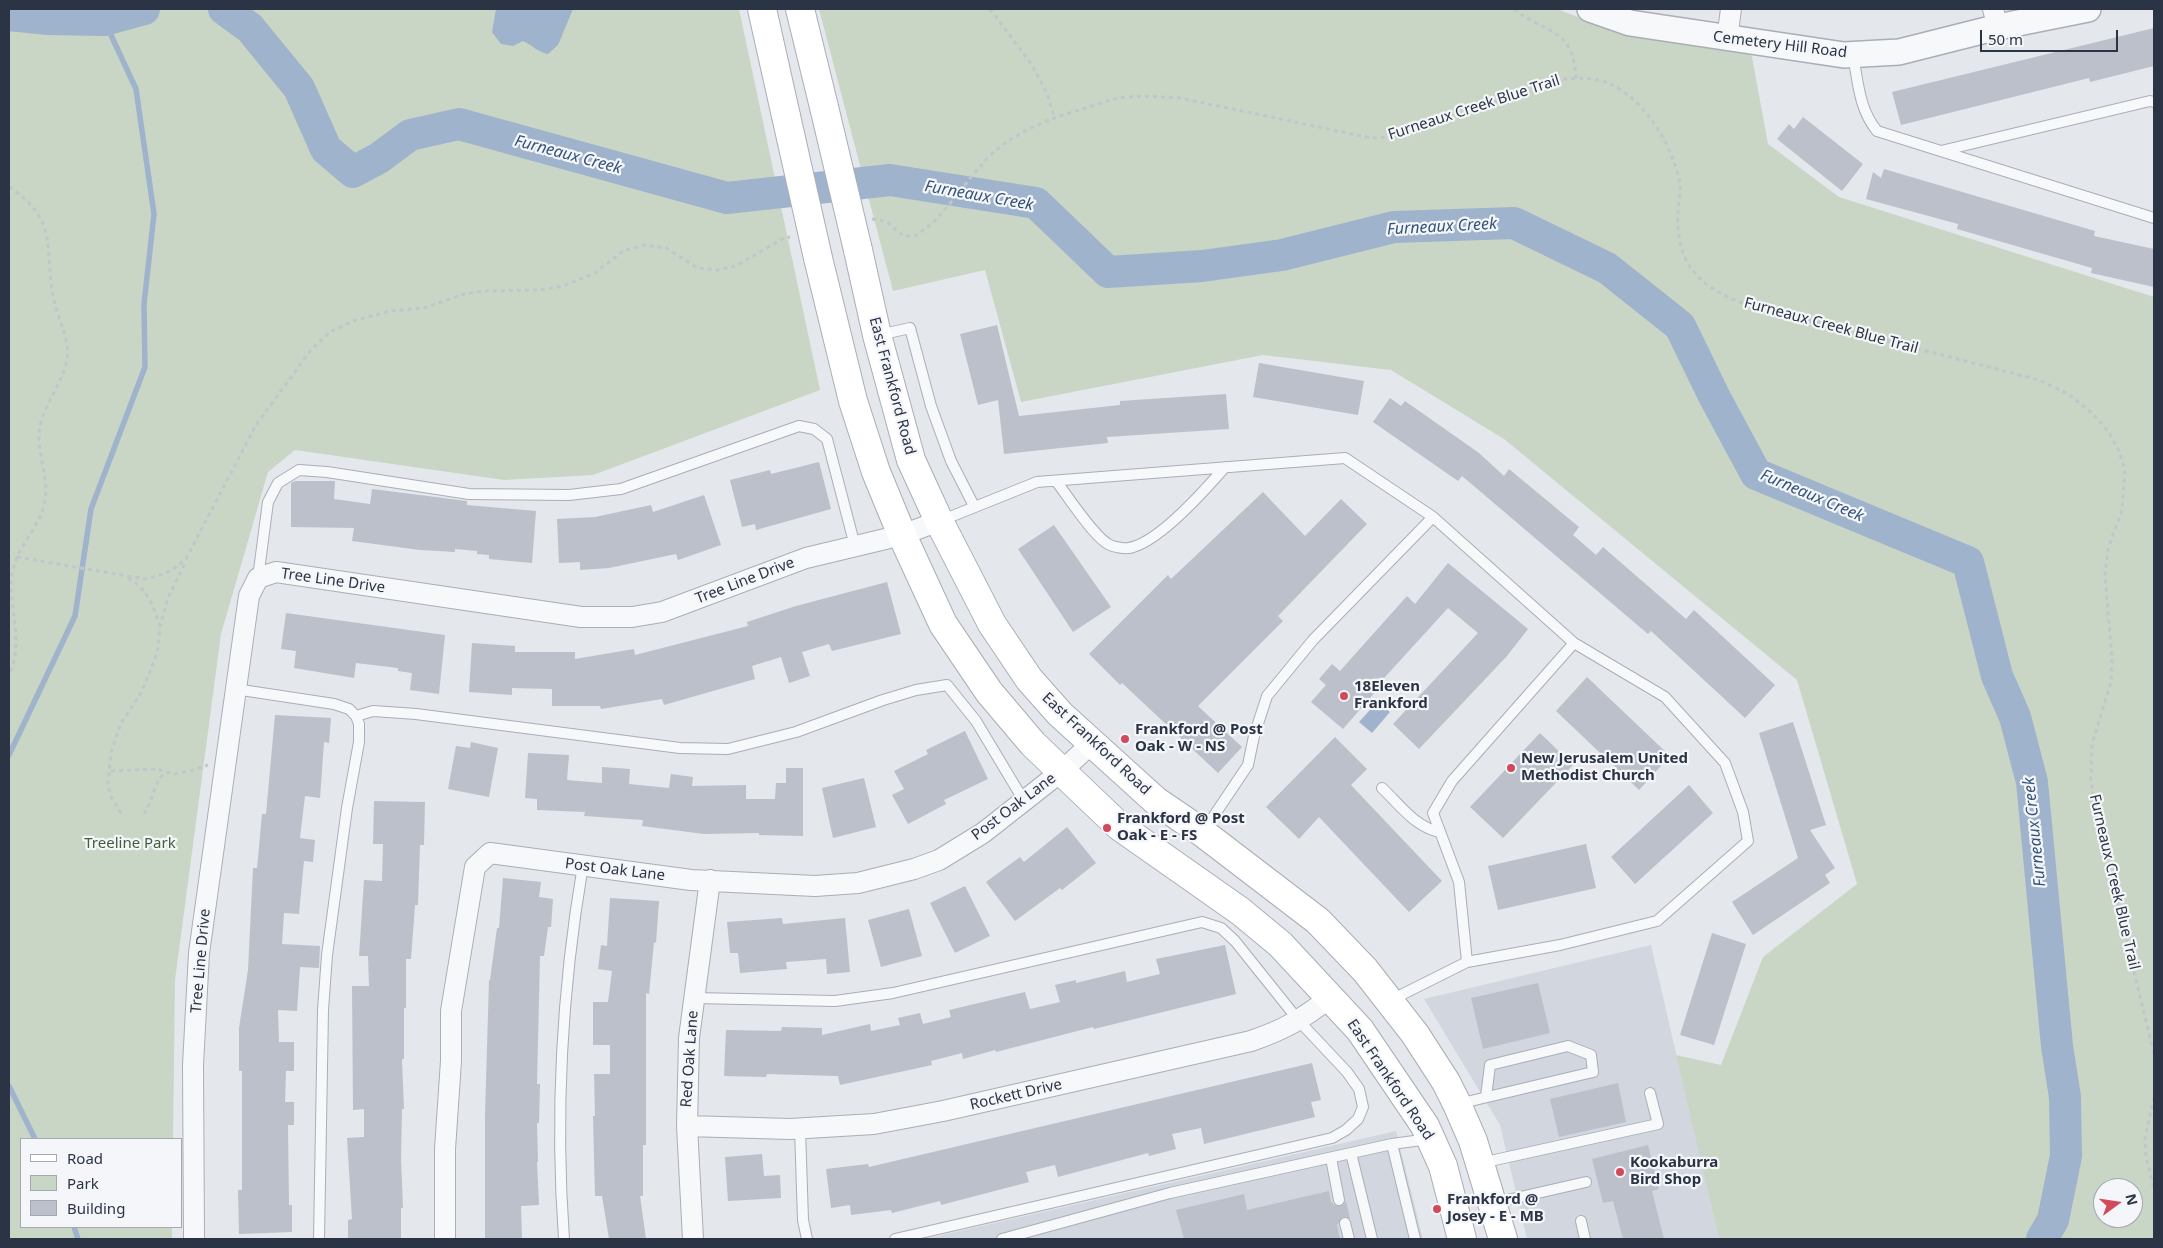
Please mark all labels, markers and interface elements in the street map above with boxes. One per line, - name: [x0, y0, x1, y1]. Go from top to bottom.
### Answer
- scale bar: [1983, 20, 2120, 52]
- street label: Cemetery Hill Road: [1712, 28, 1848, 62]
- text: 50 m: [1988, 29, 2023, 49]
- street label: Furneaux Creek Blue Trail: [1386, 72, 1562, 144]
- water label: Furneaux Creek: [512, 131, 624, 179]
- water label: Furneaux Creek: [923, 177, 1035, 215]
- water label: Furneaux Creek: [1387, 215, 1497, 239]
- street label: Furneaux Creek Blue Trail: [1742, 294, 1920, 358]
- street label: East Frankford Road: [865, 315, 919, 457]
- water label: Furneaux Creek: [1758, 466, 1866, 526]
- street label: Tree Line Drive: [693, 554, 797, 608]
- street label: Tree Line Drive: [280, 565, 386, 597]
- place label: 18Eleven Frankford: [1354, 678, 1428, 713]
- street label: East Frankford Road: [1038, 689, 1154, 799]
- marker: 18Eleven Frankford: [1338, 690, 1350, 702]
- place label: Frankford @ Post Oak - W - NS: [1135, 721, 1263, 756]
- marker: Frankford @ Post Oak - W - NS: [1119, 733, 1131, 745]
- place label: New Jerusalem United Methodist Church: [1521, 750, 1688, 785]
- marker: New Jerusalem United Methodist Church: [1505, 762, 1517, 774]
- street label: Post Oak Lane: [968, 770, 1060, 844]
- water label: Furneaux Creek: [2020, 776, 2050, 888]
- street label: Furneaux Creek Blue Trail: [2085, 792, 2143, 972]
- place label: Frankford @ Post Oak - E - FS: [1117, 810, 1245, 845]
- marker: Frankford @ Post Oak - E - FS: [1101, 822, 1113, 834]
- park label: Treeline Park: [84, 835, 176, 853]
- street label: Post Oak Lane: [564, 855, 666, 885]
- street label: Tree Line Drive: [187, 908, 215, 1014]
- street label: Red Oak Lane: [678, 1010, 702, 1108]
- street label: East Frankford Road: [1343, 1016, 1437, 1144]
- street label: Rockett Drive: [968, 1076, 1064, 1114]
- legend: [20, 1138, 182, 1228]
- text: Road: [67, 1148, 103, 1168]
- place label: Kookaburra Bird Shop: [1630, 1154, 1718, 1189]
- marker: Kookaburra Bird Shop: [1614, 1166, 1626, 1178]
- text: Park: [67, 1173, 99, 1193]
- north arrow: [2093, 1178, 2143, 1228]
- place label: Frankford @ Josey - E - MB: [1447, 1191, 1544, 1226]
- text: N: [2121, 1192, 2143, 1207]
- text: Building: [67, 1198, 125, 1218]
- marker: Frankford @ Josey - E - MB: [1431, 1203, 1443, 1215]

